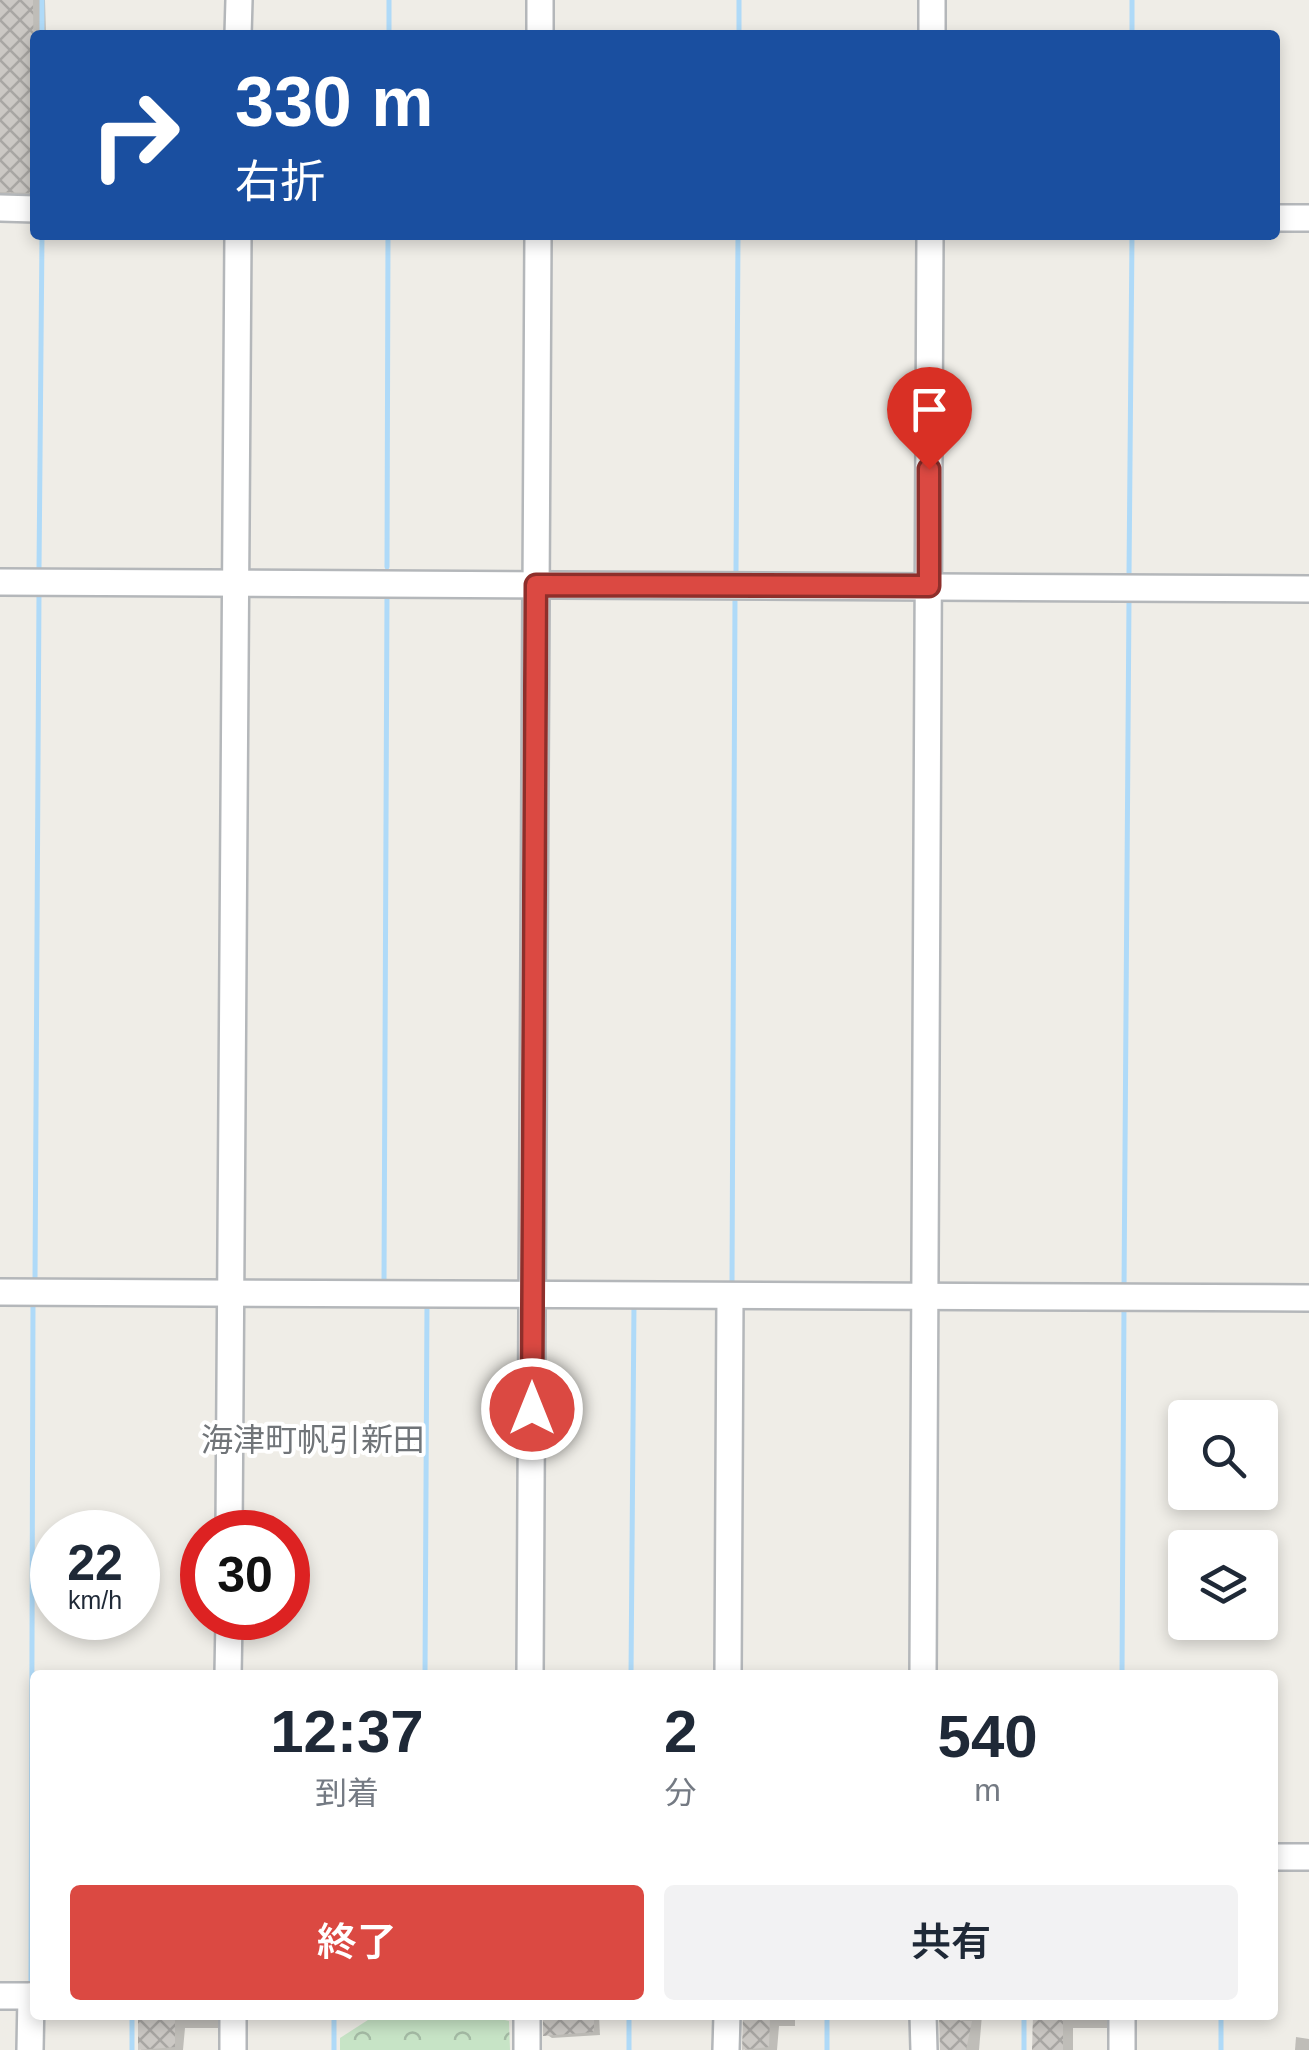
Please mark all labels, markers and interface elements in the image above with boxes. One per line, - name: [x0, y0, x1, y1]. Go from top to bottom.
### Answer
- text: 330 m: [235, 63, 433, 141]
- icon: right: [70, 70, 200, 200]
- text: 右折: [235, 156, 325, 207]
- pin: [887, 367, 972, 470]
- icon: arrive: [902, 382, 957, 437]
- position arrow: [480, 1357, 584, 1461]
- map controls: [1168, 1400, 1278, 1640]
- button: search: [1168, 1400, 1278, 1510]
- district label: 海津町帆引新田: [201, 1422, 425, 1458]
- speed limit sign: 30: [180, 1510, 310, 1640]
- button: layers: [1168, 1530, 1278, 1640]
- text: 22: [67, 1535, 123, 1591]
- text: km/h: [68, 1586, 122, 1614]
- text: 12:37: [270, 1698, 424, 1765]
- text: 2: [664, 1698, 697, 1765]
- text: 540: [938, 1703, 1038, 1770]
- text: m: [974, 1772, 1001, 1808]
- text: 到着: [315, 1775, 379, 1811]
- text: 分: [665, 1775, 697, 1811]
- button: 終了: [70, 1885, 644, 2000]
- button: 共有: [664, 1885, 1238, 2000]

